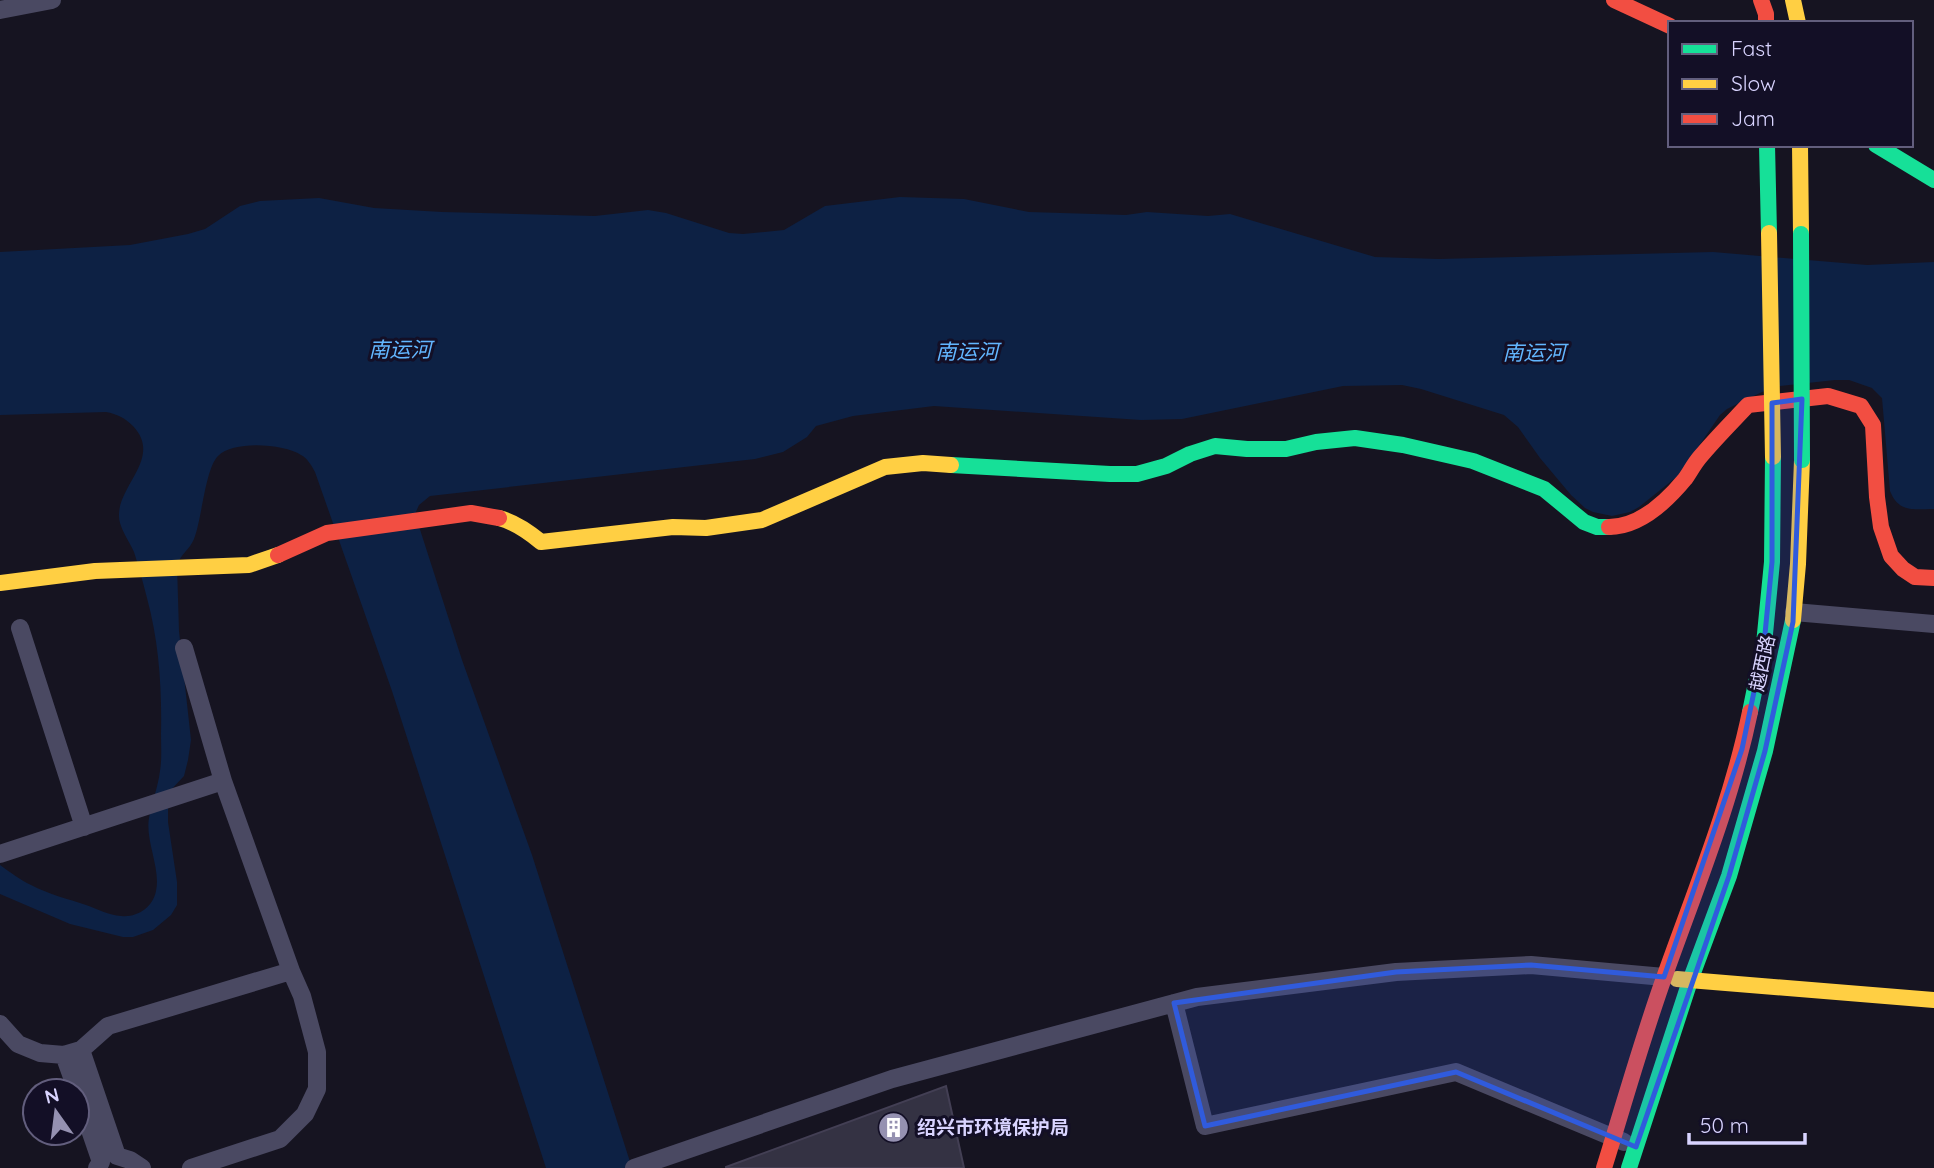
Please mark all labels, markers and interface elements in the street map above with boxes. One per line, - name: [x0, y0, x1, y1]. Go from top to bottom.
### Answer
- legend: [1668, 21, 1913, 147]
- text: Fast: [1731, 35, 1772, 61]
- text: Slow: [1731, 70, 1776, 96]
- text: Jam: [1731, 105, 1775, 131]
- water label: 南运河: [369, 336, 435, 362]
- water label: 南运河: [936, 338, 1002, 364]
- water label: 南运河: [1503, 339, 1569, 365]
- street label: 越西路: [1744, 633, 1780, 693]
- north arrow: [21, 1077, 91, 1147]
- text: N: [42, 1082, 62, 1109]
- scale bar: [1689, 1102, 1804, 1146]
- building icon: 绍兴市环境保护局: [877, 1110, 911, 1144]
- text: 50 m: [1700, 1112, 1749, 1138]
- place label: 绍兴市环境保护局: [917, 1115, 1069, 1139]

